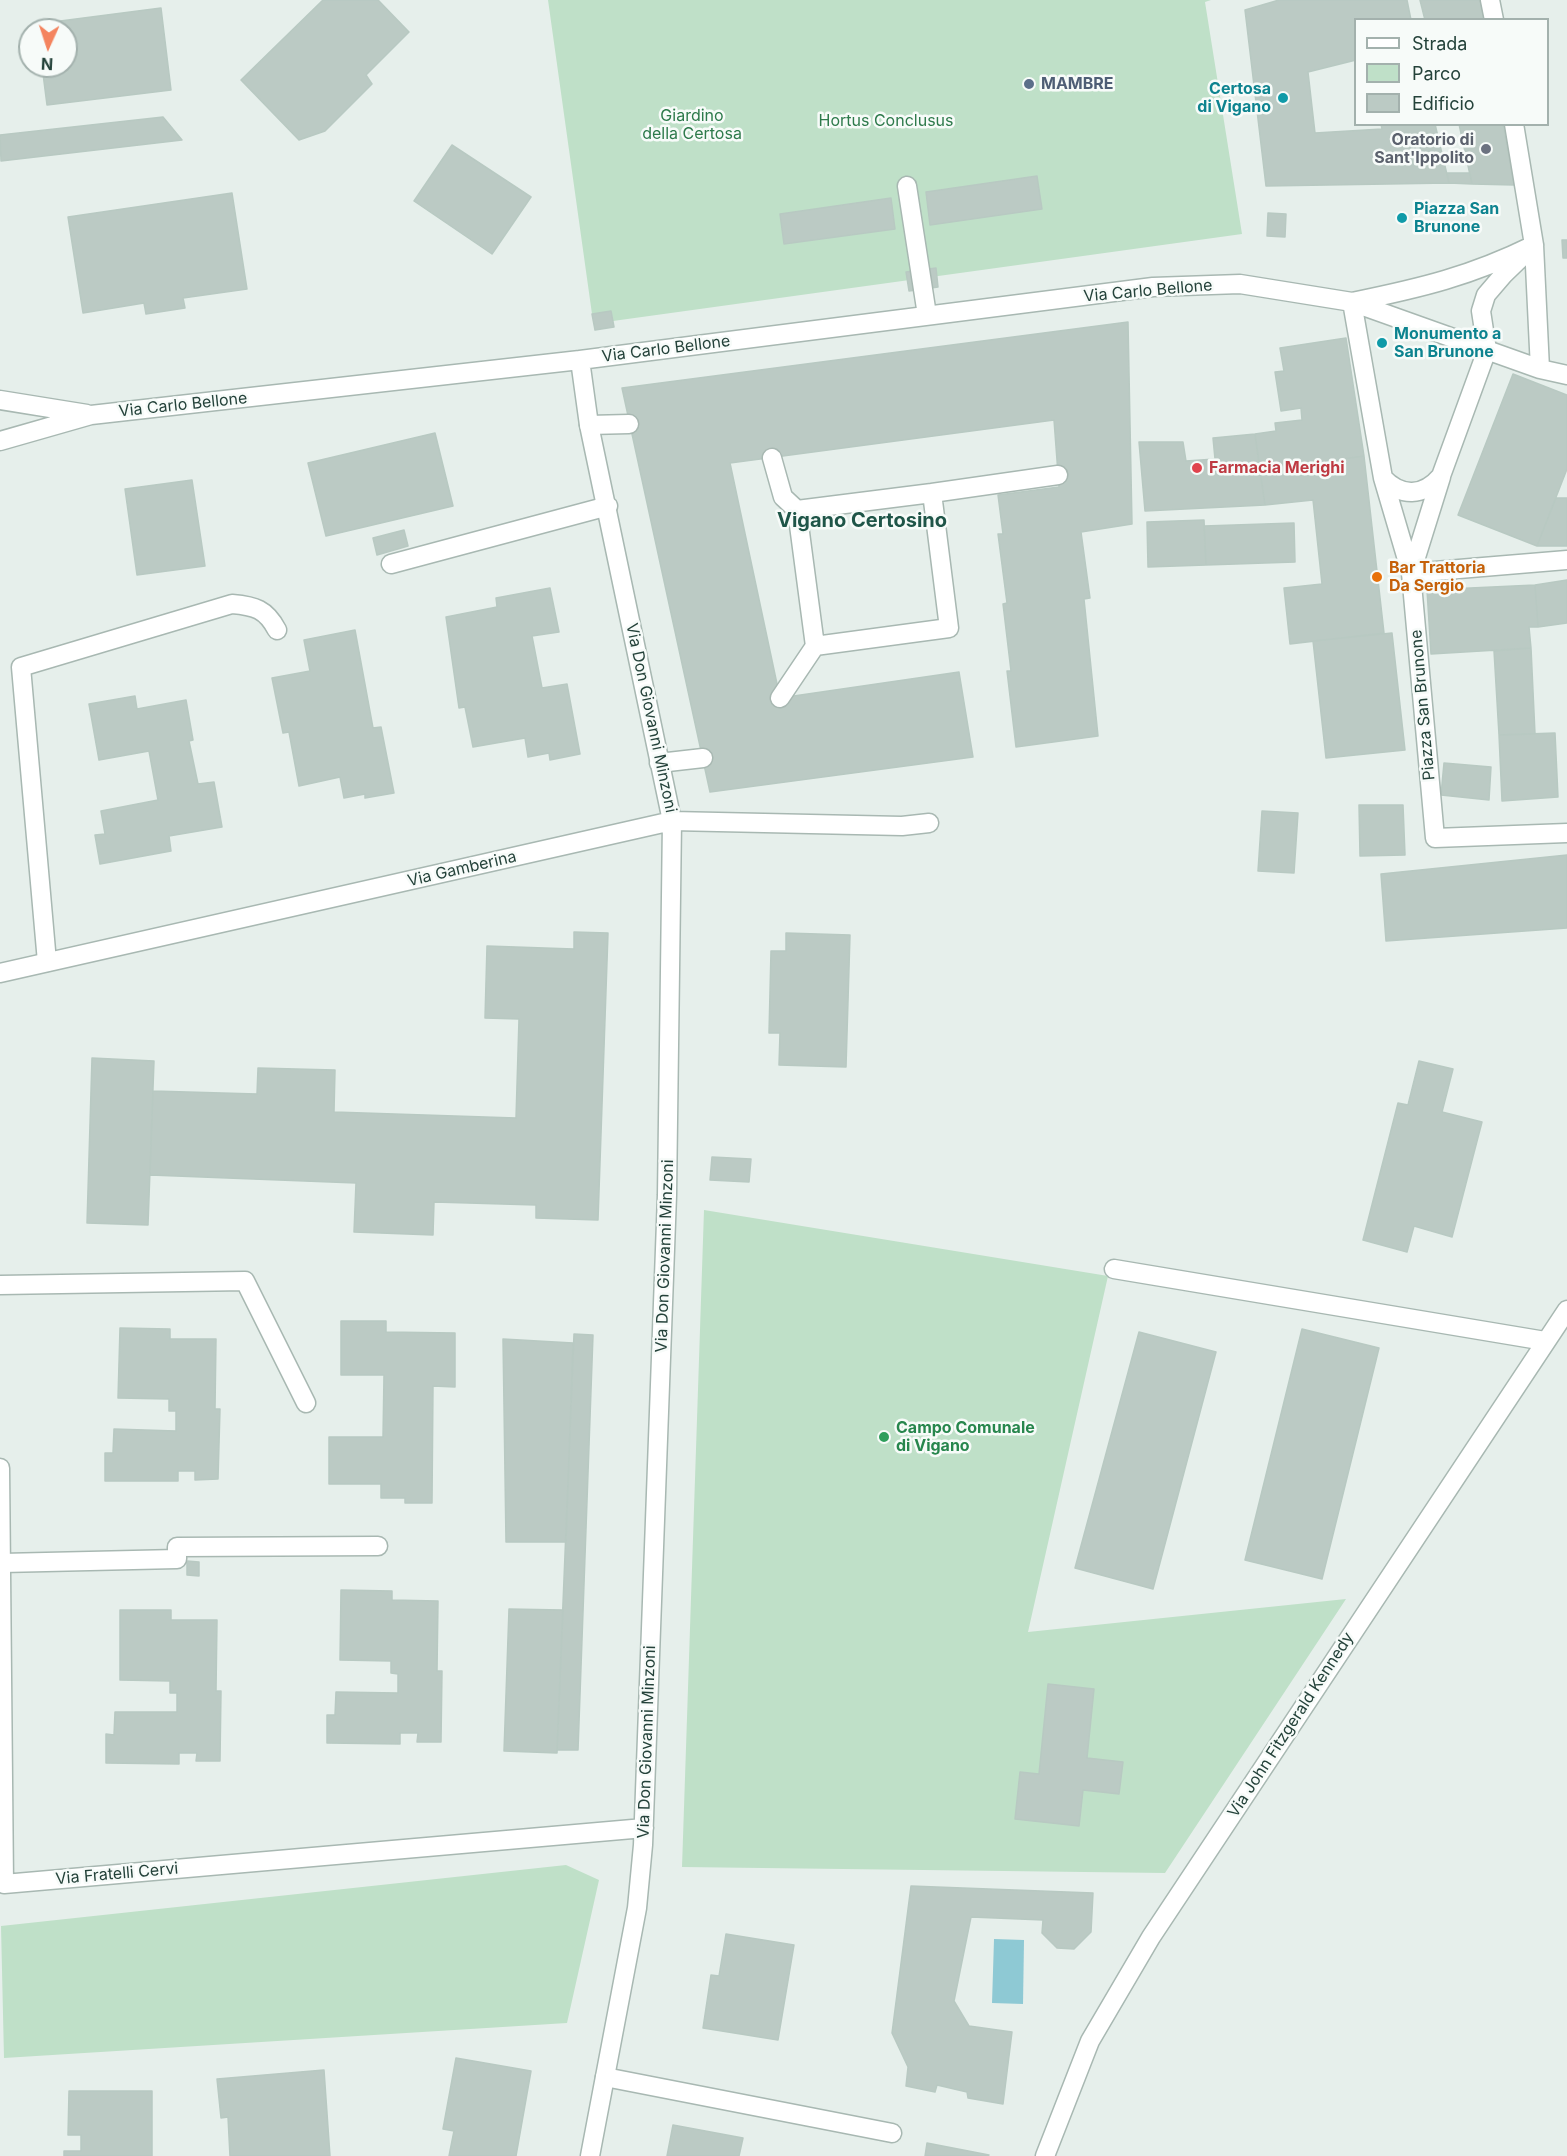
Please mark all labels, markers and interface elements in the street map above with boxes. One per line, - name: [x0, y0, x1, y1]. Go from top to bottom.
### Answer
- north arrow: [18, 18, 78, 78]
- legend: [1354, 18, 1549, 126]
- text: Strada: [1412, 33, 1467, 54]
- text: N: [41, 54, 54, 74]
- text: Parco: [1412, 63, 1461, 84]
- place label: MAMBRE: [1041, 74, 1114, 94]
- marker: MAMBRE: [1022, 77, 1036, 91]
- place label: Certosa di Vigano: [1197, 79, 1271, 117]
- marker: Certosa di Vigano: [1276, 91, 1290, 105]
- text: Edificio: [1412, 93, 1475, 114]
- park label: Giardino della Certosa: [642, 106, 742, 144]
- park label: Hortus Conclusus: [819, 111, 953, 131]
- place label: Oratorio di Sant'Ippolito: [1374, 130, 1474, 168]
- marker: Oratorio di Sant'Ippolito: [1479, 142, 1493, 156]
- place label: Piazza San Brunone: [1414, 199, 1499, 237]
- marker: Piazza San Brunone: [1395, 211, 1409, 225]
- street label: Via Carlo Bellone: [1083, 276, 1213, 306]
- place label: Monumento a San Brunone: [1394, 324, 1501, 362]
- street label: Via Carlo Bellone: [601, 332, 731, 366]
- marker: Monumento a San Brunone: [1375, 336, 1389, 350]
- street label: Via Carlo Bellone: [118, 389, 248, 421]
- place label: Farmacia Merighi: [1209, 458, 1345, 478]
- marker: Farmacia Merighi: [1190, 461, 1204, 475]
- district label: Vigano Certosino: [777, 509, 947, 533]
- place label: Bar Trattoria Da Sergio: [1389, 558, 1486, 596]
- marker: Bar Trattoria Da Sergio: [1370, 570, 1384, 584]
- street label: Via Don Giovanni Minzoni: [622, 622, 680, 814]
- street label: Piazza San Brunone: [1407, 629, 1439, 781]
- street label: Via Gamberina: [406, 847, 518, 891]
- street label: Via Don Giovanni Minzoni: [652, 1159, 678, 1353]
- place label: Campo Comunale di Vigano: [896, 1418, 1035, 1456]
- marker: Campo Comunale di Vigano: [877, 1430, 891, 1444]
- street label: Via John Fitzgerald Kennedy: [1224, 1629, 1358, 1821]
- street label: Via Don Giovanni Minzoni: [634, 1645, 660, 1839]
- street label: Via Fratelli Cervi: [55, 1859, 179, 1889]

